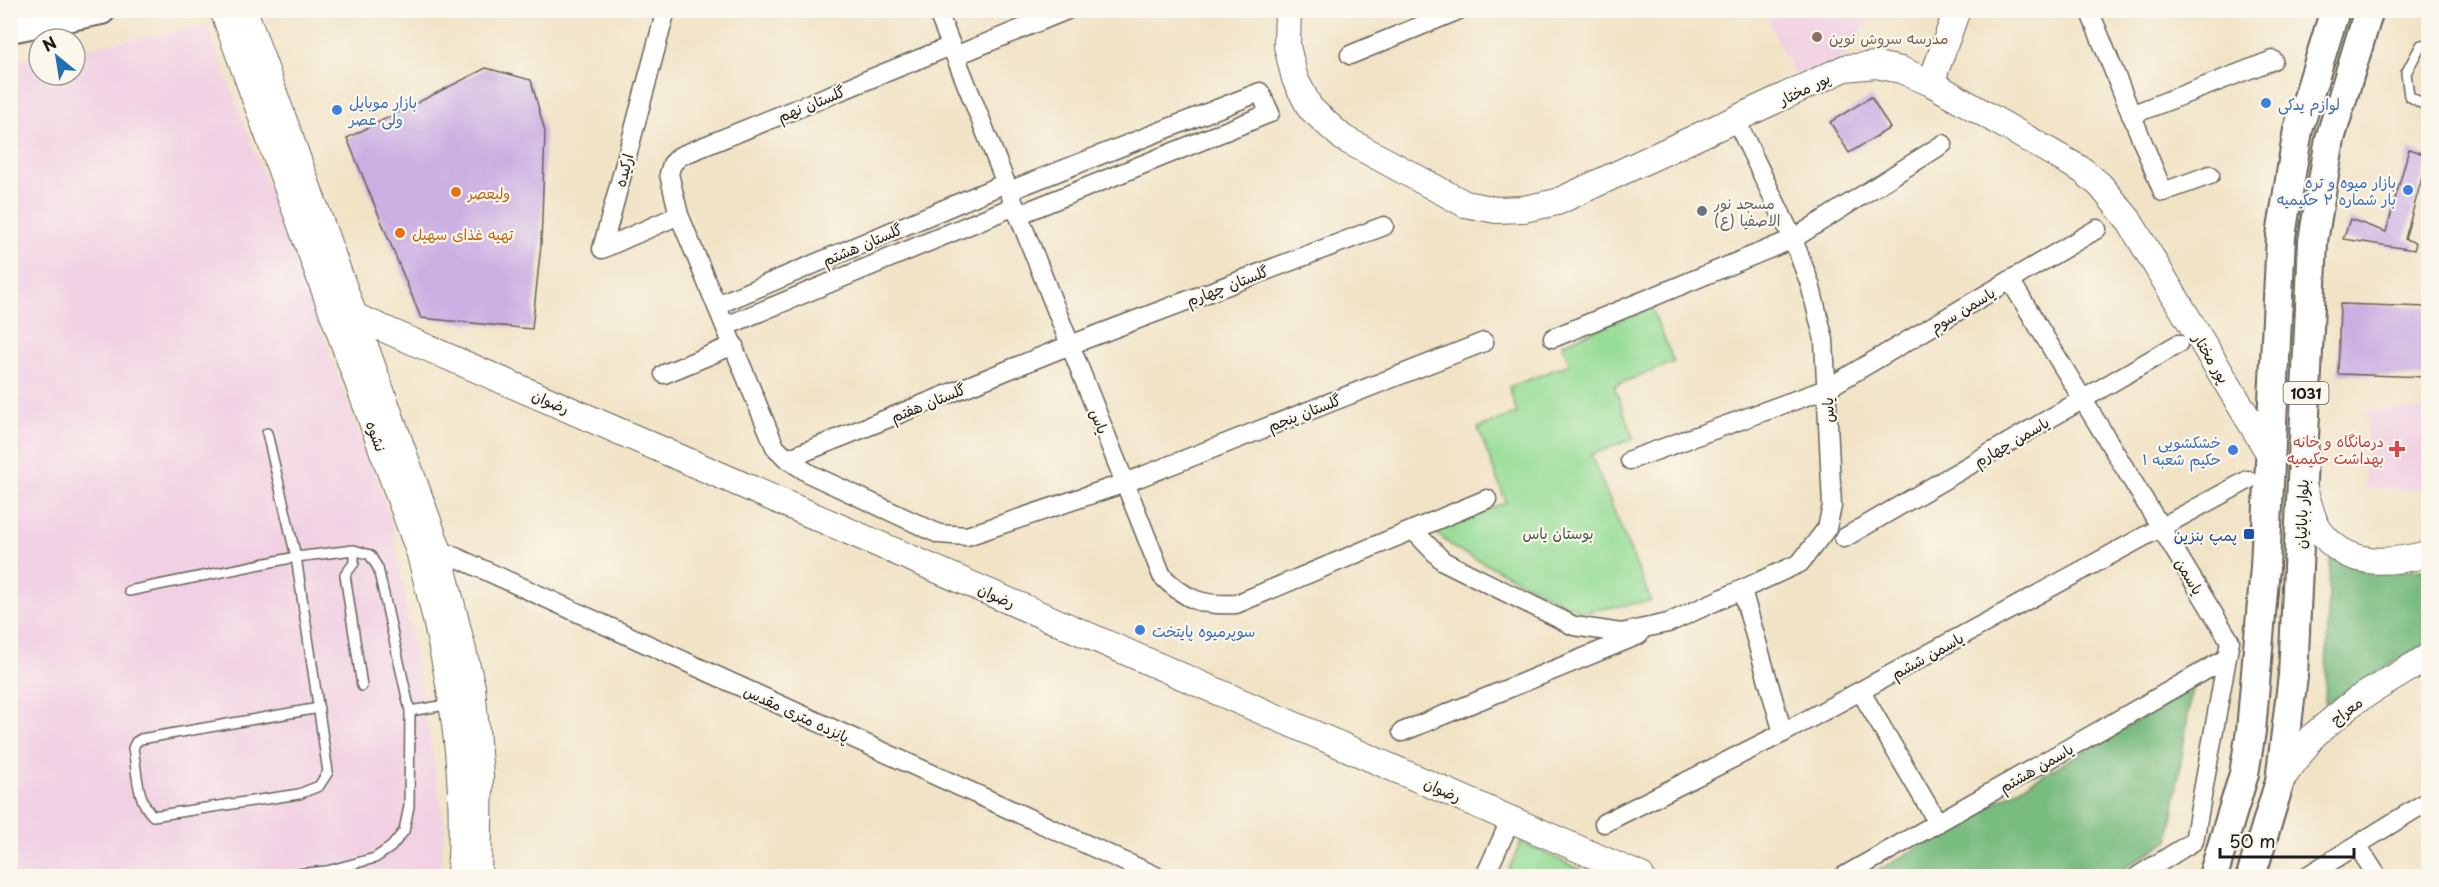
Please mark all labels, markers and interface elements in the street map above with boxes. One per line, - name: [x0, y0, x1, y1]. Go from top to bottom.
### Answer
- place label: مدرسه سروش نوین: [1829, 26, 1948, 49]
- north arrow: [27, 27, 87, 87]
- text: N: [38, 30, 60, 57]
- marker: مدرسه سروش نوین: [1810, 30, 1824, 44]
- street label: پور مختار: [1773, 66, 1834, 111]
- street label: گلستان نهم: [774, 79, 849, 129]
- place label: بازار موبایل ولی عصر: [347, 90, 417, 130]
- place label: لوازم یدکی: [2278, 92, 2340, 117]
- marker: لوازم یدکی: [2259, 96, 2273, 110]
- marker: بازار موبایل ولی عصر: [330, 103, 344, 117]
- street label: ارکیده: [608, 151, 638, 189]
- place label: بازار میوه و تره بار شماره ۲ حکیمیه: [2277, 170, 2396, 210]
- place label: ولیعصر: [466, 181, 510, 204]
- marker: بازار میوه و تره بار شماره ۲ حکیمیه: [2401, 183, 2415, 197]
- marker: ولیعصر: [449, 185, 463, 199]
- place label: مسجد نور الاصفیا (ع): [1713, 191, 1780, 231]
- marker: مسجد نور الاصفیا (ع): [1695, 204, 1709, 218]
- street label: گلستان هشتم: [818, 217, 906, 273]
- place label: تهیه غذای سهیل: [412, 222, 514, 245]
- marker: تهیه غذای سهیل: [393, 226, 407, 240]
- street label: گلستان چهارم: [1183, 259, 1272, 312]
- street label: یاسمن سوم: [1925, 280, 2000, 339]
- street label: پور مختار: [2188, 328, 2236, 387]
- street label: گلستان هفتم: [887, 377, 970, 429]
- road number: 1031: [2284, 382, 2328, 404]
- street label: رضوان: [529, 383, 573, 419]
- street label: گلستان پنجم: [1264, 387, 1345, 438]
- street label: یاس: [1815, 397, 1839, 423]
- street label: یاس: [1085, 405, 1115, 437]
- street label: یاسمن چهارم: [1969, 410, 2054, 473]
- street label: نشوه: [361, 417, 393, 455]
- place label: درمانگاه و خانه بهداشت حکیمیه: [2287, 429, 2384, 469]
- place label: خشکشویی حکیم شعبه ۱: [2142, 430, 2221, 472]
- marker: درمانگاه و خانه بهداشت حکیمیه: [2388, 440, 2406, 458]
- marker: خشکشویی حکیم شعبه ۱: [2226, 443, 2240, 457]
- street label: بلوار بابائیان: [2288, 479, 2314, 549]
- park label: بوستان یاس: [1522, 521, 1594, 544]
- place label: پمپ بنزین: [2174, 523, 2237, 546]
- marker: پمپ بنزین: [2242, 527, 2256, 541]
- street label: یاسمن: [2170, 553, 2210, 599]
- street label: رضوان: [975, 577, 1019, 613]
- place label: سوپرمیوه پایتخت: [1152, 619, 1255, 642]
- marker: سوپرمیوه پایتخت: [1133, 623, 1147, 637]
- street label: یاسمن ششم: [1887, 626, 1968, 686]
- street label: پانزده متری مقدس: [740, 678, 854, 748]
- street label: معراج: [2325, 690, 2367, 730]
- street label: یاسمن هشتم: [1995, 736, 2078, 799]
- street label: رضوان: [1421, 771, 1465, 807]
- scale bar: [2220, 821, 2354, 859]
- text: 50 m: [2229, 827, 2276, 854]

